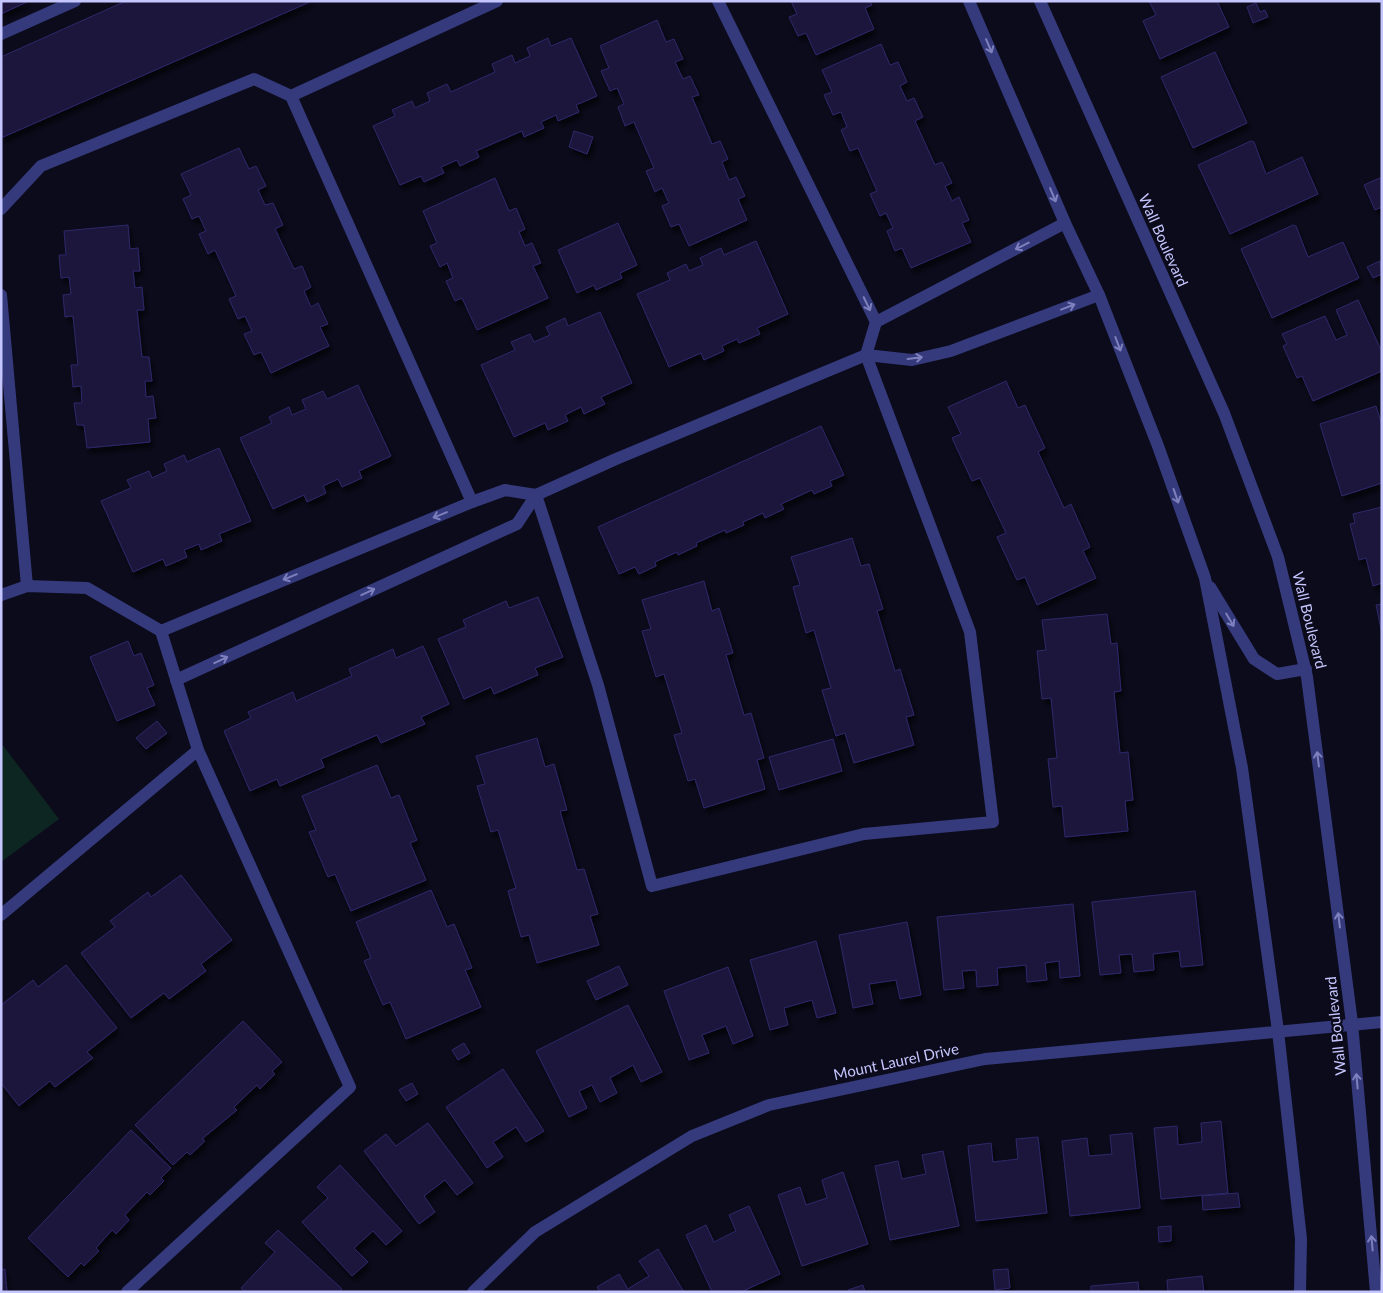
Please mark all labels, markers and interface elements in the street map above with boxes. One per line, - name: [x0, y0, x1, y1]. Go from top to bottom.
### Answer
- one-way arrow: [984, 38, 994, 53]
- one-way arrow: [1049, 187, 1059, 202]
- street label: Wall Boulevard: [1136, 191, 1192, 289]
- one-way arrow: [1015, 242, 1030, 251]
- one-way arrow: [863, 296, 872, 311]
- one-way arrow: [1060, 301, 1075, 311]
- one-way arrow: [1114, 336, 1124, 351]
- one-way arrow: [906, 353, 922, 363]
- one-way arrow: [1172, 488, 1181, 503]
- one-way arrow: [433, 511, 448, 521]
- street label: Wall Boulevard: [1289, 570, 1331, 670]
- one-way arrow: [283, 573, 298, 583]
- one-way arrow: [360, 587, 375, 597]
- one-way arrow: [1225, 612, 1235, 626]
- one-way arrow: [213, 655, 228, 665]
- one-way arrow: [1313, 751, 1323, 767]
- one-way arrow: [1334, 912, 1344, 928]
- street label: Wall Boulevard: [1321, 976, 1349, 1076]
- street label: Mount Laurel Drive: [832, 1039, 960, 1083]
- one-way arrow: [1352, 1074, 1362, 1090]
- one-way arrow: [1367, 1235, 1377, 1251]

